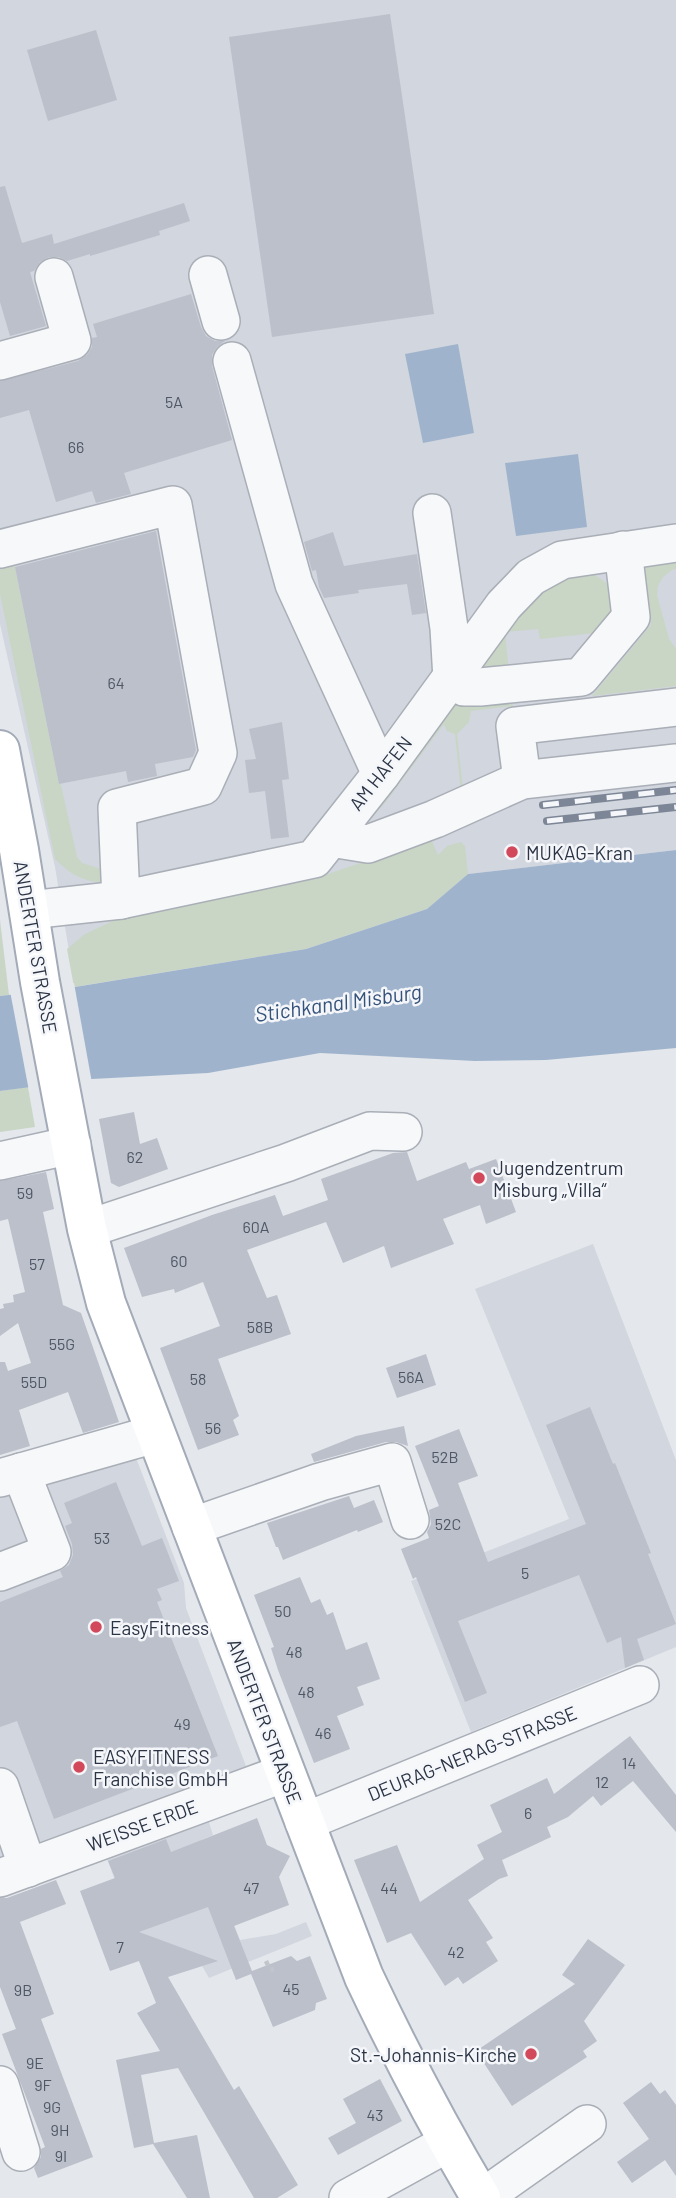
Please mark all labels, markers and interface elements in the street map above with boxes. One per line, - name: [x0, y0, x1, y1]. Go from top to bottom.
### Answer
- house number: 5A: [165, 392, 183, 411]
- house number: 66: [68, 437, 84, 456]
- house number: 64: [107, 673, 125, 692]
- street label: AM HAFEN: [344, 731, 416, 815]
- place label: MUKAG-Kran: [526, 841, 633, 864]
- marker: MUKAG-Kran: [504, 844, 520, 860]
- street label: ANDERTER STRASSE: [9, 859, 63, 1035]
- water label: Stichkanal Misburg: [253, 978, 423, 1026]
- house number: 62: [127, 1147, 143, 1166]
- place label: Jugendzentrum Misburg „Villa“: [493, 1156, 623, 1201]
- marker: Jugendzentrum Misburg „Villa“: [471, 1170, 487, 1186]
- house number: 59: [17, 1183, 33, 1202]
- house number: 60A: [243, 1217, 270, 1236]
- house number: 60: [170, 1251, 188, 1270]
- house number: 57: [29, 1254, 45, 1273]
- house number: 58B: [247, 1317, 273, 1336]
- house number: 55G: [49, 1334, 75, 1353]
- house number: 56A: [398, 1367, 424, 1386]
- house number: 58: [190, 1369, 206, 1388]
- house number: 55D: [21, 1372, 47, 1391]
- house number: 56: [205, 1418, 221, 1437]
- house number: 52B: [432, 1447, 458, 1466]
- house number: 52C: [435, 1514, 461, 1533]
- house number: 53: [94, 1528, 110, 1547]
- house number: 5: [521, 1563, 529, 1582]
- house number: 50: [274, 1601, 292, 1620]
- place label: EasyFitness: [110, 1616, 209, 1639]
- marker: EasyFitness: [88, 1619, 104, 1635]
- street label: ANDERTER STRASSE: [223, 1635, 307, 1807]
- house number: 48: [285, 1642, 303, 1661]
- house number: 48: [297, 1682, 315, 1701]
- street label: DEURAG-NERAG-STRASSE: [364, 1700, 580, 1806]
- house number: 49: [173, 1714, 191, 1733]
- house number: 46: [314, 1723, 332, 1742]
- place label: EASYFITNESS Franchise GmbH: [93, 1745, 228, 1790]
- house number: 14: [622, 1753, 636, 1772]
- marker: EASYFITNESS Franchise GmbH: [71, 1759, 87, 1775]
- house number: 12: [595, 1772, 609, 1791]
- street label: WEISSE ERDE: [83, 1794, 201, 1856]
- house number: 6: [524, 1803, 532, 1822]
- house number: 47: [243, 1878, 259, 1897]
- house number: 44: [380, 1878, 398, 1897]
- house number: 7: [116, 1937, 124, 1956]
- house number: 42: [447, 1942, 465, 1961]
- house number: 45: [282, 1979, 300, 1998]
- house number: 9B: [14, 1980, 32, 1999]
- place label: St.-Johannis-Kirche: [350, 2043, 517, 2066]
- marker: St.-Johannis-Kirche: [523, 2046, 539, 2062]
- house number: 9E: [26, 2053, 44, 2072]
- house number: 9F: [34, 2075, 52, 2094]
- house number: 9G: [43, 2097, 61, 2116]
- house number: 43: [366, 2105, 384, 2124]
- house number: 9H: [51, 2120, 69, 2139]
- house number: 9I: [55, 2146, 67, 2165]

